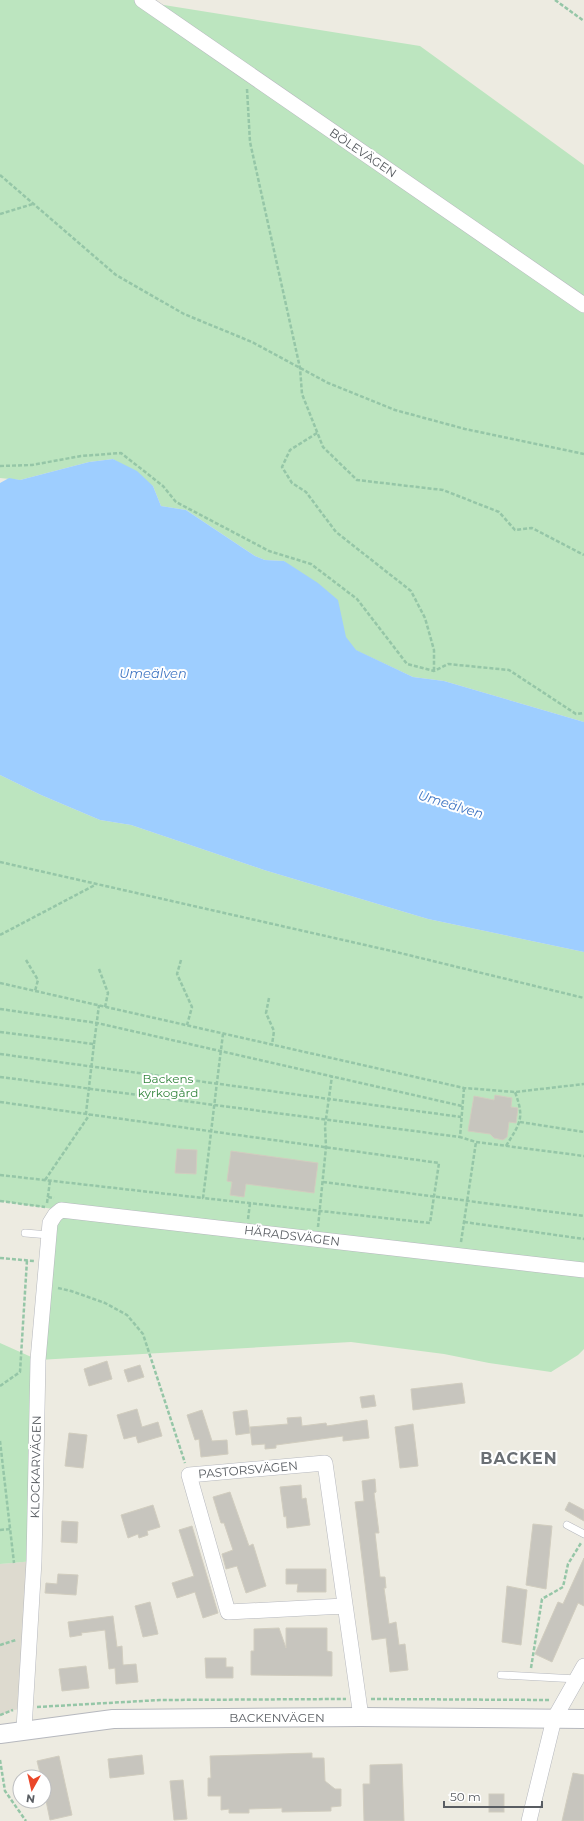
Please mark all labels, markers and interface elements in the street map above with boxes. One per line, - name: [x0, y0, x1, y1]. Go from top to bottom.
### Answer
- street label: BÖLEVÄGEN: [327, 125, 400, 180]
- water label: Umeälven: [119, 665, 187, 681]
- water label: Umeälven: [416, 786, 486, 822]
- park label: Backens kyrkogård: [138, 1071, 198, 1100]
- street label: HÄRADSVÄGEN: [243, 1222, 341, 1249]
- street label: KLOCKARVÄGEN: [27, 1415, 44, 1519]
- district label: BACKEN: [480, 1449, 558, 1468]
- street label: PASTORSVÄGEN: [197, 1458, 299, 1481]
- street label: BACKENVÄGEN: [229, 1710, 325, 1725]
- north arrow: [12, 1769, 52, 1809]
- scale bar: [444, 1783, 542, 1809]
- text: 50 m: [450, 1789, 481, 1804]
- text: N: [25, 1791, 36, 1806]

